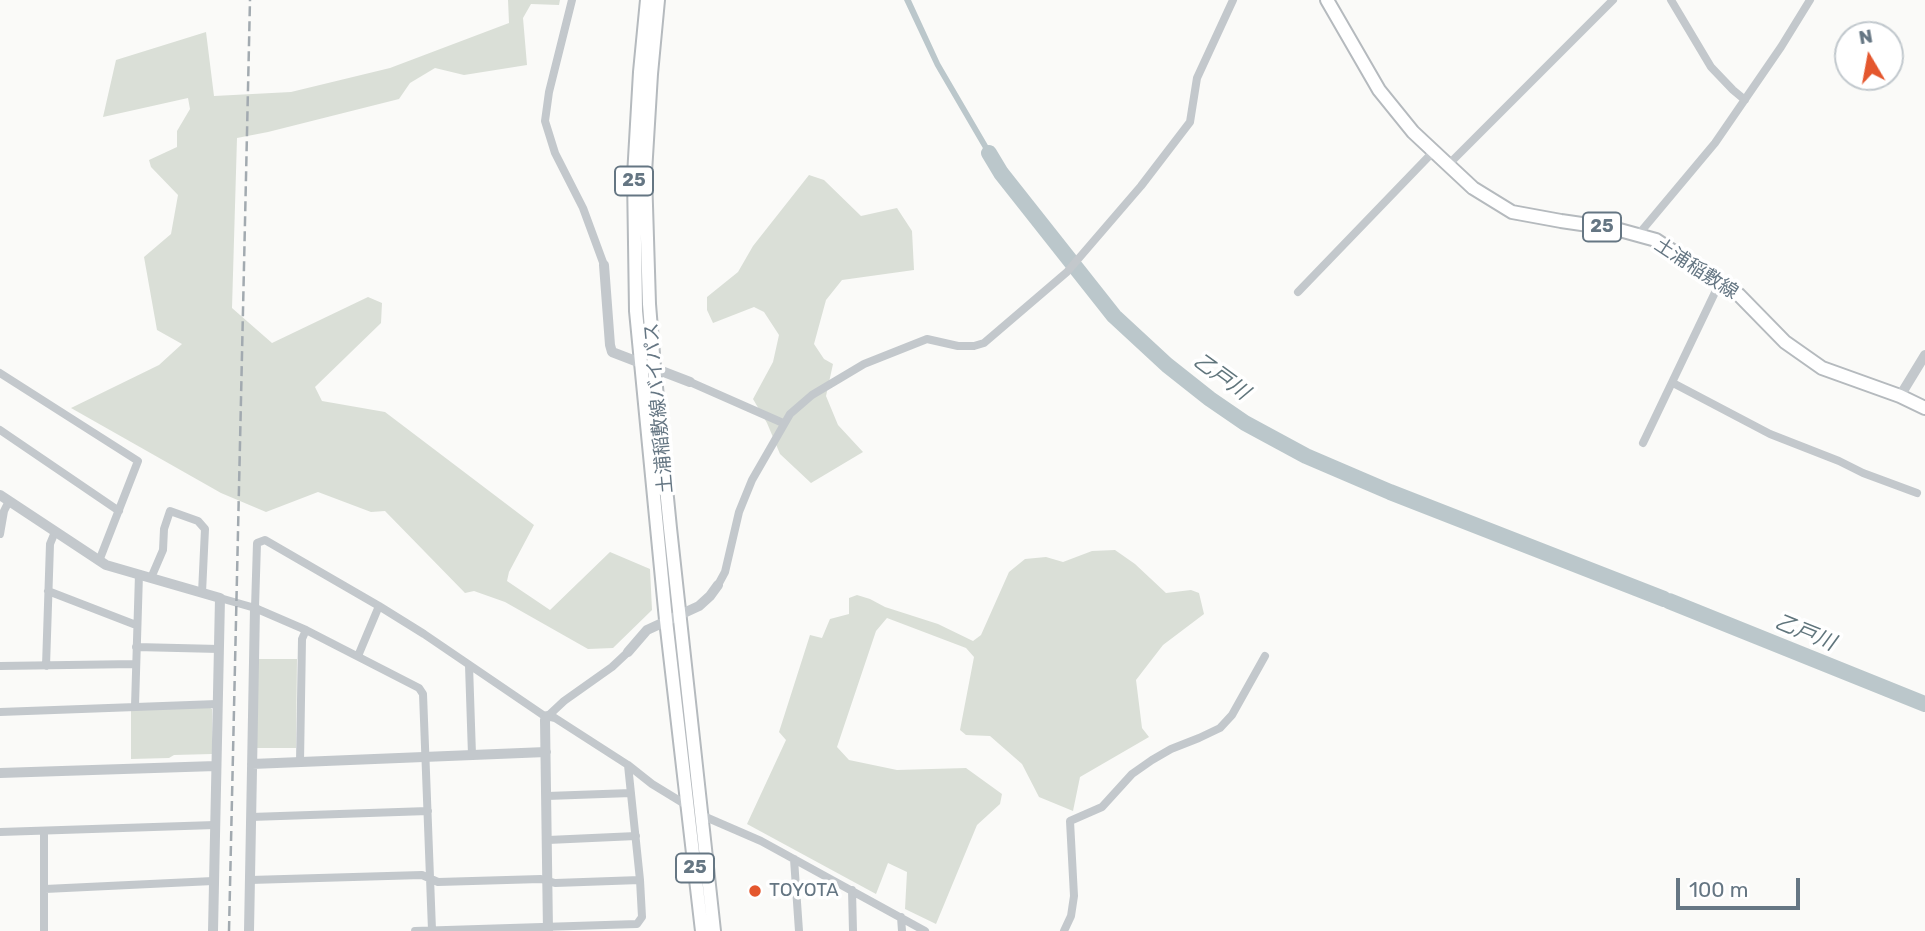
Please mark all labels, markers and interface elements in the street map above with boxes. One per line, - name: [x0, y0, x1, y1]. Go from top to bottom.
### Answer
- north arrow: [1834, 21, 1904, 91]
- text: N: [1857, 24, 1874, 49]
- road number: 25: [615, 166, 653, 196]
- road number: 25: [1583, 212, 1621, 242]
- street label: 土浦稲敷線: [1650, 234, 1742, 304]
- street label: 土浦稲敷線バイパス: [640, 322, 678, 494]
- water label: 乙戸川: [1188, 348, 1254, 406]
- water label: 乙戸川: [1771, 610, 1839, 656]
- road number: 25: [676, 854, 714, 882]
- scale bar: [1680, 864, 1804, 908]
- text: 100 m: [1689, 877, 1748, 902]
- place label: TOYOTA: [769, 880, 839, 902]
- marker: TOYOTA: [747, 883, 763, 899]

